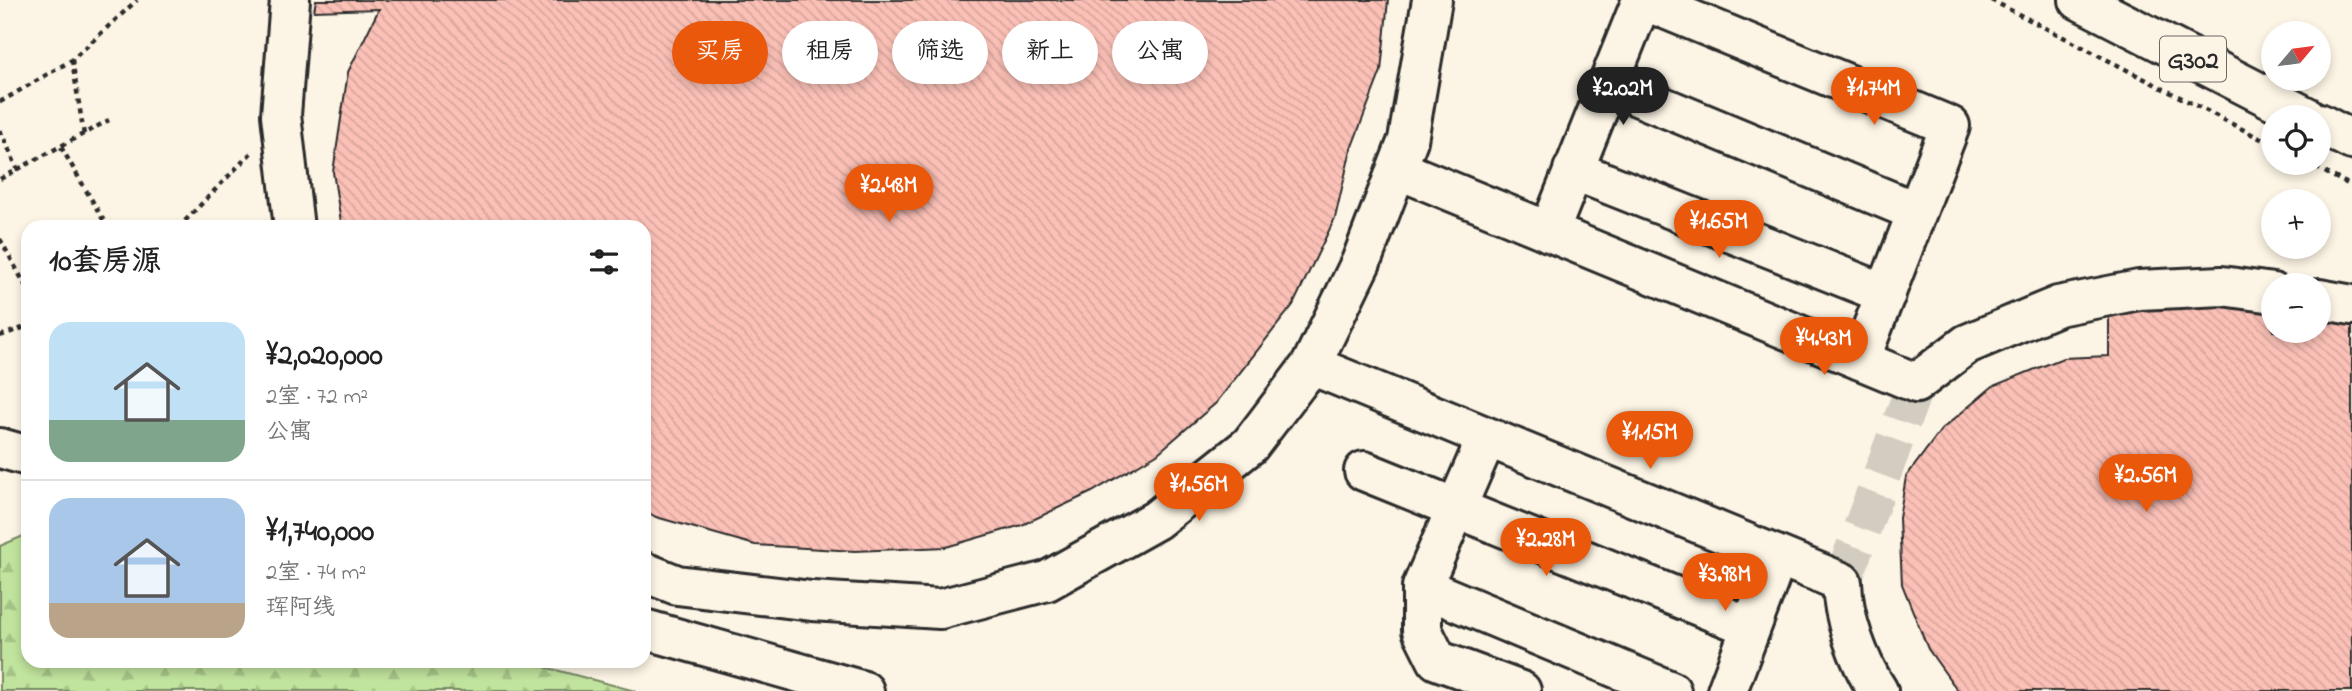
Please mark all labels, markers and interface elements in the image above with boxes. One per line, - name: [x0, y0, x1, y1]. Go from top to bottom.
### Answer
- chip: 买房: [672, 21, 768, 84]
- chip: 租房: [782, 21, 878, 84]
- chip: 筛选: [892, 21, 988, 84]
- chip: 新上: [1002, 21, 1098, 84]
- chip: 公寓: [1112, 21, 1208, 84]
- north arrow: [2261, 21, 2331, 91]
- map controls: [2261, 21, 2331, 343]
- road number: G302: [2160, 36, 2226, 82]
- pin: ¥2.02M: [1566, 68, 1680, 127]
- pin: ¥1.74M: [1817, 68, 1931, 127]
- text: ¥2.02M: [1593, 73, 1653, 106]
- text: ¥1.74M: [1847, 73, 1901, 106]
- button: locate: [2261, 105, 2331, 175]
- pin: ¥2.48M: [832, 164, 946, 224]
- text: ¥2.48M: [860, 170, 918, 203]
- button: +: [2261, 189, 2331, 259]
- pin: ¥1.65M: [1662, 201, 1776, 260]
- text: ¥1.65M: [1690, 206, 1748, 239]
- text: 10套房源: [49, 241, 162, 285]
- icon: filters: [585, 243, 623, 281]
- button: −: [2261, 273, 2331, 343]
- pin: ¥4.43M: [1767, 318, 1881, 377]
- text: ¥4.43M: [1796, 323, 1852, 356]
- text: ¥2,020,000: [266, 335, 383, 379]
- icon: home: [105, 350, 189, 434]
- text: 2室 · 72 m²: [266, 381, 368, 414]
- pin: ¥1.15M: [1593, 412, 1707, 471]
- text: 公寓: [266, 416, 312, 449]
- text: ¥1.15M: [1622, 417, 1678, 450]
- pin: ¥2.56M: [2089, 454, 2203, 514]
- text: ¥2.56M: [2115, 460, 2177, 493]
- pin: ¥1.56M: [1142, 463, 1256, 523]
- text: ¥1.56M: [1170, 469, 1228, 502]
- text: ¥1,740,000: [266, 511, 374, 555]
- pin: ¥2.28M: [1489, 518, 1603, 578]
- text: ¥2.28M: [1516, 524, 1576, 557]
- icon: home: [105, 526, 189, 610]
- pin: ¥3.98M: [1668, 554, 1782, 613]
- text: 2室 · 74 m²: [266, 557, 366, 590]
- text: ¥3.98M: [1699, 559, 1751, 592]
- text: 珲阿线: [266, 592, 335, 625]

